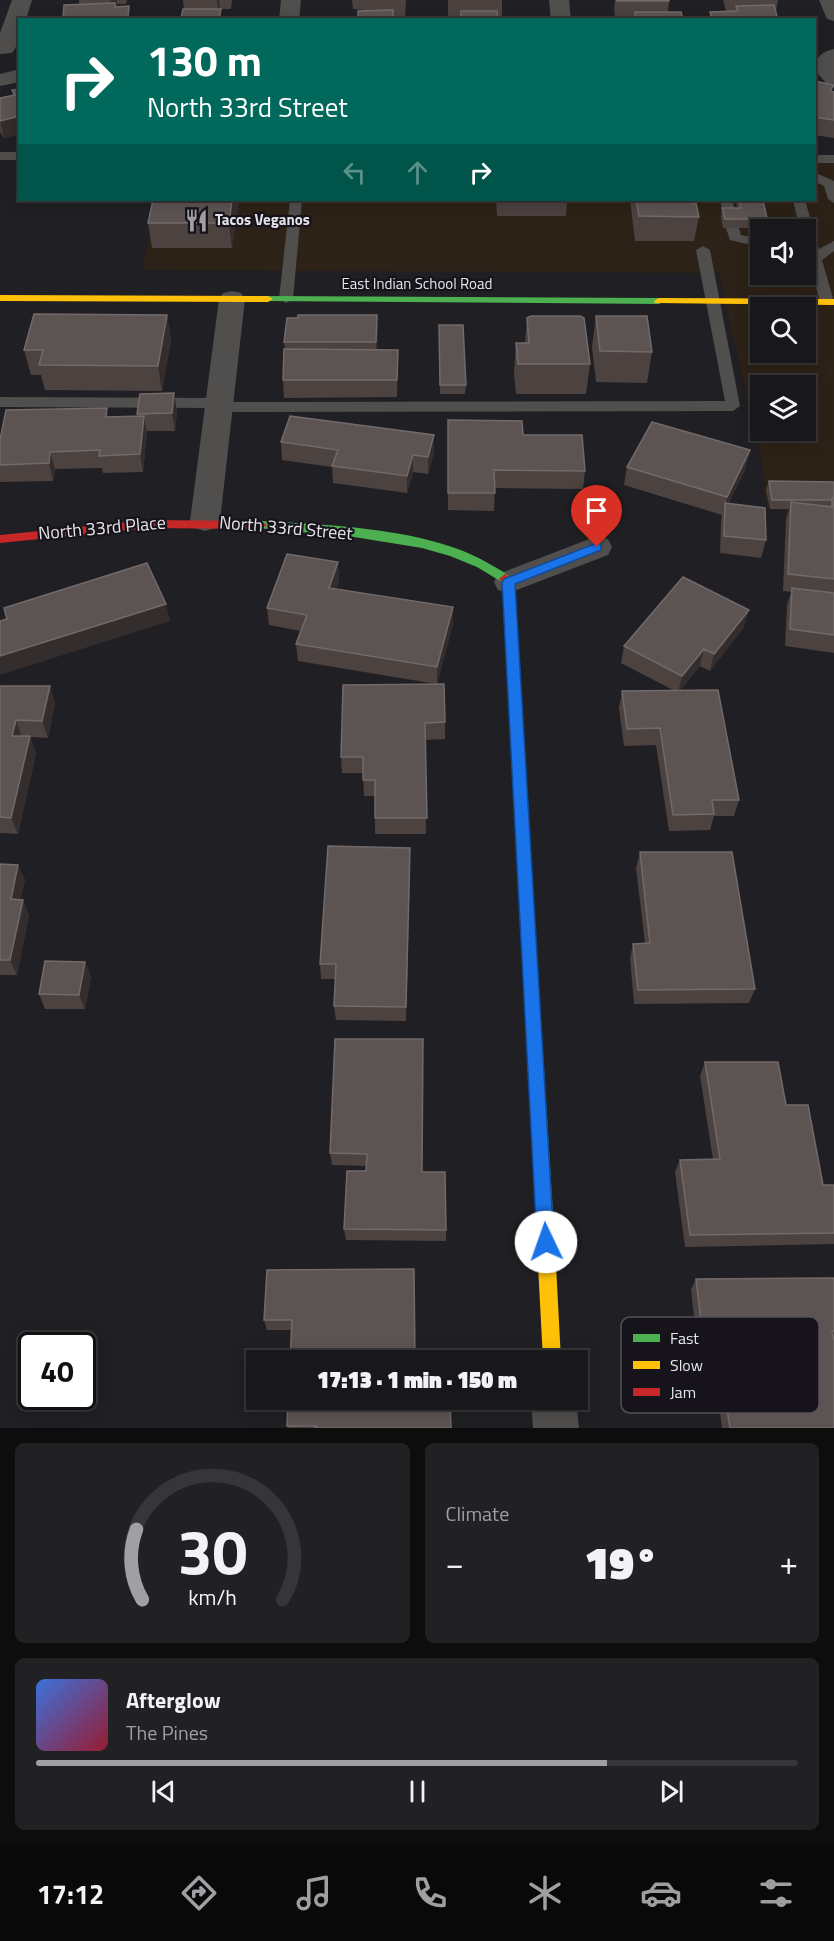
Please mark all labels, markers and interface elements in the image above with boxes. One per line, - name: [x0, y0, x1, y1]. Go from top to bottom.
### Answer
- text: 130 m: [147, 28, 262, 92]
- icon: right: [48, 42, 126, 120]
- text: North 33rd Street: [147, 86, 348, 127]
- icon: left: [338, 156, 371, 189]
- icon: ahead: [401, 156, 434, 189]
- icon: right: [464, 156, 497, 189]
- restaurant icon: Tacos Veganos: [184, 207, 210, 233]
- place label: Tacos Veganos: [215, 208, 310, 231]
- map controls: [750, 219, 816, 441]
- button: sound: [750, 219, 816, 285]
- street label: East Indian School Road: [342, 272, 493, 295]
- button: search: [750, 297, 816, 363]
- button: layers: [750, 375, 816, 441]
- pin: [571, 485, 622, 547]
- icon: arrive: [580, 494, 613, 527]
- street label: North 33rd Place: [37, 508, 167, 547]
- street label: North 33rd Street: [218, 508, 355, 547]
- position arrow: [514, 1210, 578, 1274]
- legend: [621, 1317, 819, 1413]
- text: Fast: [670, 1326, 699, 1350]
- speed limit sign: 40: [18, 1332, 96, 1410]
- text: Slow: [670, 1353, 703, 1377]
- text: 17:13 · 1 min · 150 m: [317, 1363, 517, 1397]
- text: Jam: [670, 1380, 696, 1404]
- text: Climate: [446, 1498, 509, 1529]
- text: 30: [177, 1503, 247, 1598]
- text: 19°: [585, 1528, 659, 1596]
- text: −: [446, 1538, 464, 1588]
- text: +: [780, 1538, 798, 1588]
- text: km/h: [188, 1581, 237, 1613]
- text: Afterglow: [126, 1683, 221, 1717]
- text: The Pines: [126, 1717, 208, 1748]
- icon: previous: [147, 1775, 180, 1808]
- icon: pause: [401, 1775, 434, 1808]
- icon: next: [655, 1775, 688, 1808]
- icon: directions: [178, 1872, 220, 1914]
- icon: music: [293, 1872, 335, 1914]
- icon: phone: [409, 1872, 451, 1914]
- icon: climate: [524, 1872, 566, 1914]
- icon: car: [640, 1872, 682, 1914]
- icon: filters: [755, 1872, 797, 1914]
- text: 17:12: [37, 1873, 104, 1914]

